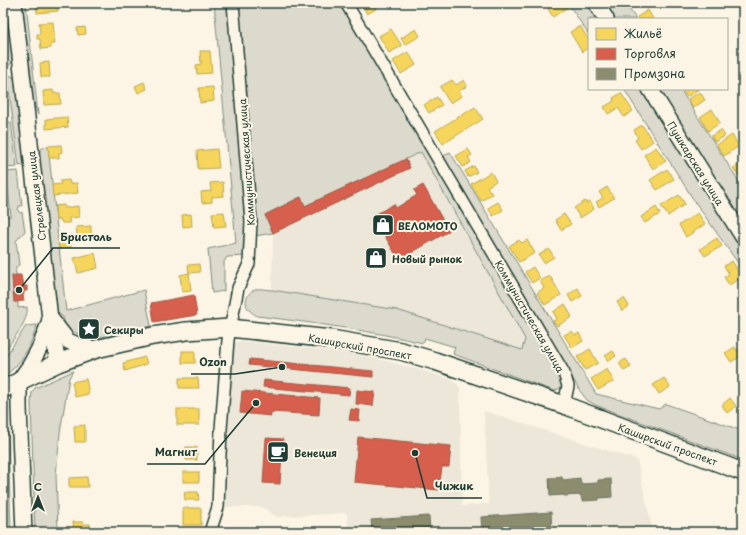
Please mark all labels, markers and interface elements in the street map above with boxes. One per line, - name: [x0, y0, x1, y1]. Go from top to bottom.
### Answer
- legend: [588, 18, 728, 90]
- text: Жильё: [623, 24, 662, 42]
- text: Торговля: [624, 44, 676, 62]
- text: Промзона: [624, 64, 686, 82]
- street label: Коммунистическая улица: [234, 97, 259, 226]
- street label: Пушкарская улица: [663, 118, 728, 209]
- street label: Стрелецкая улица: [23, 149, 49, 242]
- shop icon: ВЕЛОМОТО: [370, 212, 396, 238]
- place label: ВЕЛОМОТО: [398, 218, 458, 233]
- callout: Бристоль: [53, 225, 120, 248]
- text: Бристоль: [60, 228, 112, 245]
- shop icon: Новый рынок: [363, 245, 389, 271]
- place label: Новый рынок: [392, 251, 463, 266]
- street label: Коммунистическая улица: [491, 257, 569, 376]
- place icon: Секиры: [76, 316, 102, 342]
- place label: Секиры: [104, 322, 144, 337]
- street label: Каширский проспект: [307, 330, 413, 362]
- callout: Ozon: [191, 351, 235, 374]
- text: Ozon: [199, 353, 227, 370]
- street label: Каширский проспект: [616, 419, 720, 469]
- cafe icon: Венеция: [265, 439, 291, 465]
- callout: Магнит: [147, 441, 205, 464]
- text: Магнит: [155, 443, 197, 460]
- place label: Венеция: [294, 445, 337, 460]
- callout: Чижик: [427, 475, 482, 498]
- north arrow: [18, 477, 58, 517]
- text: Чижик: [435, 477, 474, 494]
- text: С: [34, 478, 42, 495]

